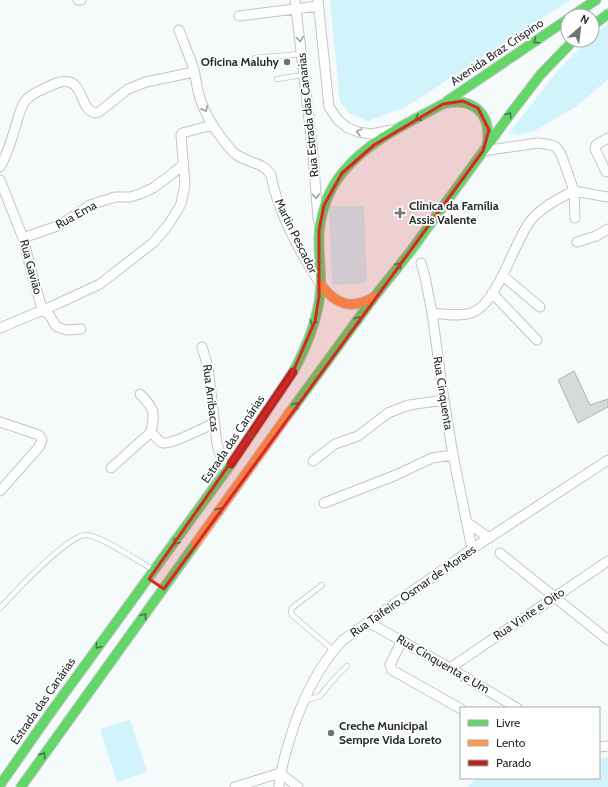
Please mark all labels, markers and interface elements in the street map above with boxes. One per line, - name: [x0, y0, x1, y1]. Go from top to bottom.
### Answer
- north arrow: [560, 8, 600, 48]
- text: N: [578, 11, 591, 27]
- street label: Avenida Braz Crispino: [447, 15, 547, 88]
- one-way arrow: [295, 36, 304, 42]
- one-way arrow: [533, 36, 540, 43]
- street label: Rua Estrada das Canarias: [294, 52, 321, 178]
- place label: Oficina Maluhy: [201, 54, 280, 69]
- marker: Oficina Maluhy: [282, 57, 292, 67]
- one-way arrow: [200, 105, 208, 113]
- one-way arrow: [415, 113, 423, 120]
- one-way arrow: [504, 113, 511, 120]
- one-way arrow: [356, 128, 363, 136]
- one-way arrow: [312, 193, 321, 199]
- street label: Martin Pescador: [272, 196, 321, 276]
- street label: Rua Ema: [53, 197, 99, 232]
- place label: Clínica da Família Assis Valente: [409, 198, 499, 227]
- marker: Clínica da Família Assis Valente: [394, 207, 406, 219]
- street label: Rua Gavião: [17, 238, 46, 296]
- one-way arrow: [395, 263, 402, 270]
- one-way arrow: [353, 317, 360, 324]
- one-way arrow: [309, 319, 318, 326]
- street label: Rua Cinquenta: [430, 355, 457, 431]
- street label: Rua Arribacas: [200, 363, 223, 433]
- street label: Estrada das Canárias: [198, 392, 268, 486]
- one-way arrow: [291, 402, 298, 409]
- one-way arrow: [247, 432, 255, 439]
- one-way arrow: [214, 507, 222, 514]
- one-way arrow: [174, 538, 181, 545]
- street label: Rua Taifeiro Osmar de Moraes: [347, 541, 479, 640]
- street label: Rua Vinte e Oito: [490, 584, 568, 643]
- one-way arrow: [139, 613, 147, 620]
- street label: Rua Cinquenta e Um: [394, 631, 492, 696]
- one-way arrow: [95, 642, 102, 649]
- street label: Estrada das Canárias: [7, 654, 78, 747]
- legend: [460, 707, 600, 779]
- text: Livre: [496, 715, 520, 730]
- place label: Creche Municipal Sempre Vida Loreto: [339, 718, 442, 747]
- marker: Creche Municipal Sempre Vida Loreto: [326, 728, 336, 738]
- text: Lento: [496, 735, 526, 750]
- one-way arrow: [38, 752, 46, 759]
- text: Parado: [496, 755, 532, 770]

